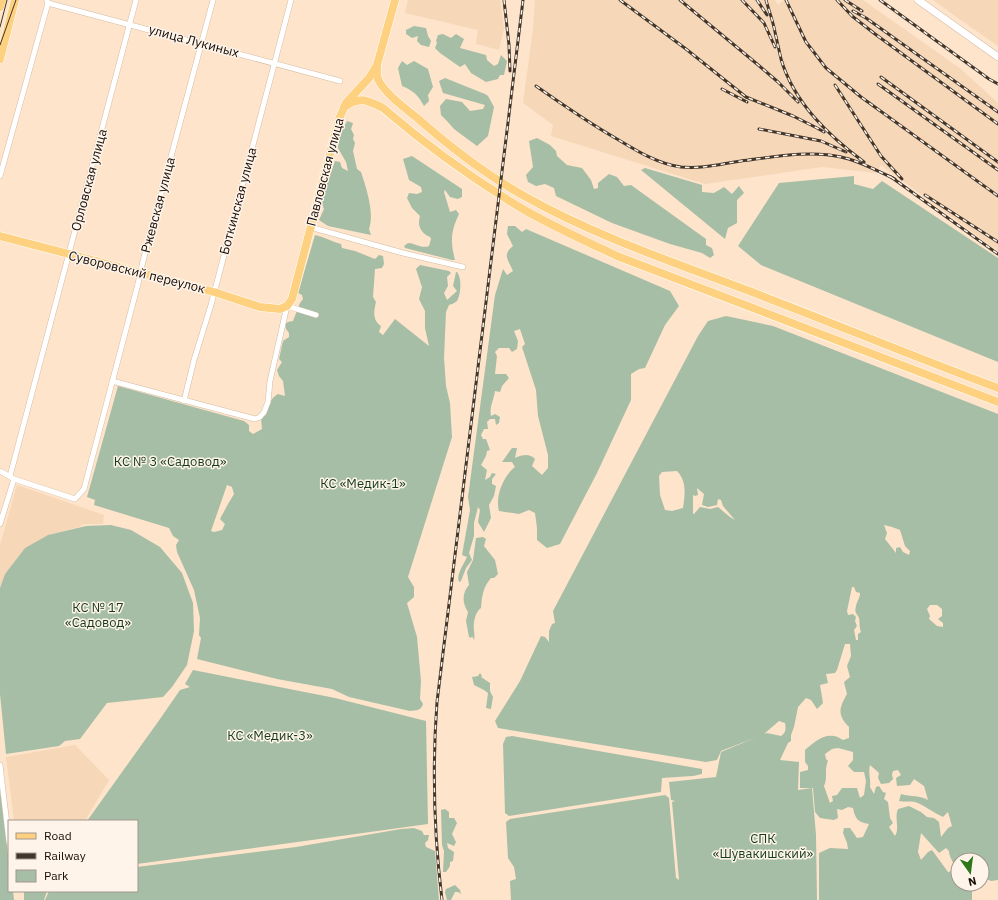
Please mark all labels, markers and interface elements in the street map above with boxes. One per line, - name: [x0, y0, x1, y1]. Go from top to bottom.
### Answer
- street label: улица Лукиных: [147, 21, 241, 61]
- street label: Павловская улица: [302, 116, 348, 228]
- street label: Орловская улица: [67, 127, 111, 233]
- street label: Боткинская улица: [215, 145, 261, 257]
- street label: Ржевская улица: [137, 155, 179, 255]
- street label: Суворовский переулок: [67, 247, 207, 297]
- park label: КС № 3 «Садовод»: [114, 453, 227, 470]
- park label: КС «Медик-1»: [320, 475, 406, 492]
- park label: КС № 17 «Садовод»: [65, 599, 131, 631]
- park label: КС «Медик-3»: [227, 727, 313, 744]
- legend: [8, 820, 138, 892]
- text: Road: [44, 828, 72, 843]
- park label: СПК «Шувакишский»: [713, 830, 814, 862]
- text: Railway: [44, 848, 86, 863]
- north arrow: [950, 852, 990, 892]
- text: Park: [44, 868, 69, 883]
- text: N: [967, 874, 978, 889]

